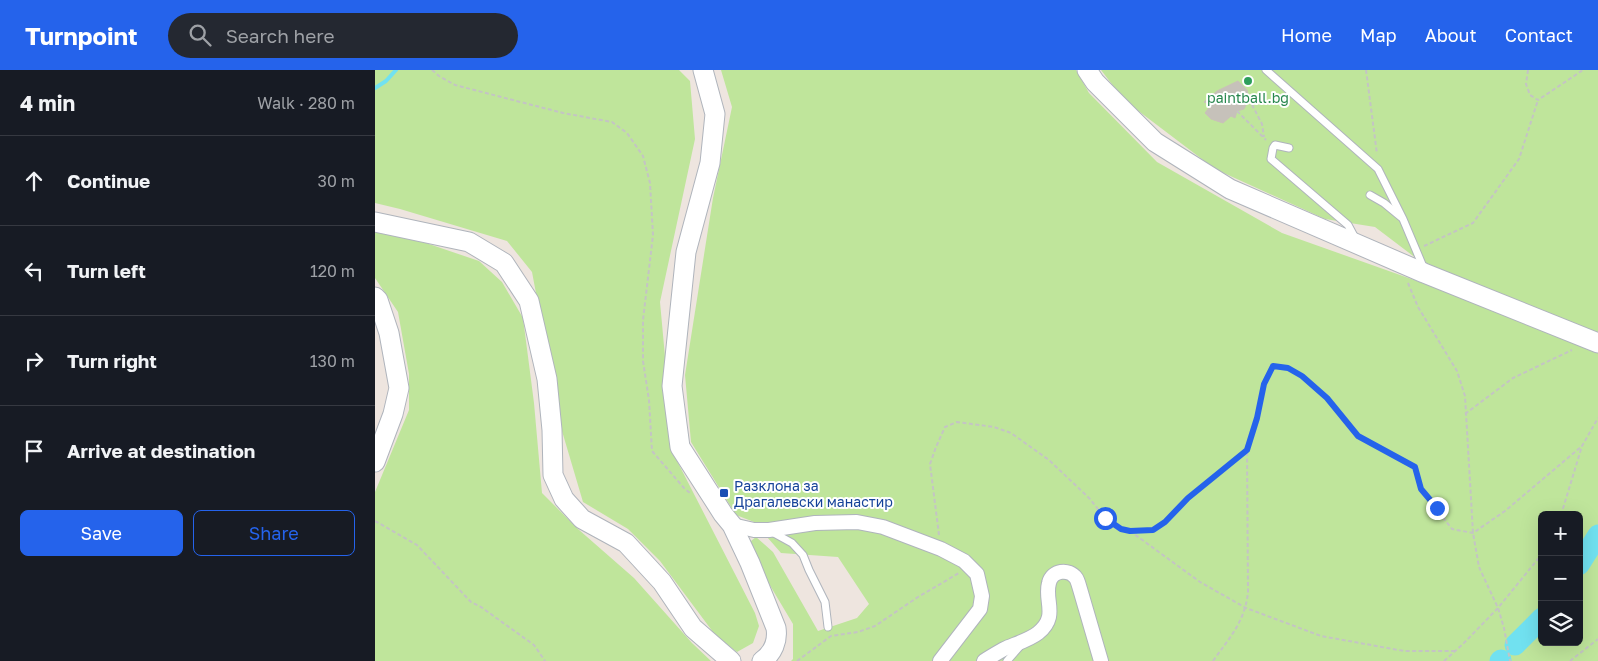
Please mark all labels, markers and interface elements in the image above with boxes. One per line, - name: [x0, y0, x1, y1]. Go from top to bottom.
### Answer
- search box: [168, 13, 518, 58]
- text: Turnpoint: [25, 21, 138, 50]
- icon: search: [186, 21, 214, 49]
- text: Search here: [226, 24, 335, 47]
- text: Home: [1281, 24, 1332, 46]
- text: Map: [1360, 24, 1397, 46]
- text: About: [1425, 24, 1477, 46]
- text: Contact: [1505, 24, 1573, 46]
- marker: paintball.bg: [1242, 75, 1254, 87]
- place label: paintball.bg: [1207, 89, 1289, 106]
- text: 4 min: [20, 90, 75, 116]
- text: Walk · 280 m: [257, 93, 355, 113]
- icon: ahead: [20, 167, 48, 195]
- text: Continue: [67, 169, 150, 192]
- text: 30 m: [318, 171, 355, 191]
- icon: left: [20, 257, 48, 285]
- text: Turn left: [67, 259, 146, 282]
- text: 120 m: [310, 261, 355, 281]
- icon: right: [20, 347, 48, 375]
- text: Turn right: [67, 349, 157, 372]
- text: 130 m: [310, 351, 355, 371]
- icon: arrive: [20, 437, 48, 465]
- text: Arrive at destination: [67, 439, 255, 462]
- place label: Разклона за Драгалевски манастир: [734, 477, 893, 510]
- marker: Разклона за Драгалевски манастир: [718, 487, 730, 499]
- route end: [1426, 497, 1449, 520]
- route start: [1094, 507, 1117, 530]
- button: Save: [20, 510, 183, 556]
- button: Share: [193, 510, 355, 556]
- map controls: [1538, 511, 1583, 646]
- button: +: [1538, 511, 1583, 556]
- button: −: [1538, 556, 1583, 601]
- button: layers: [1538, 601, 1583, 646]

